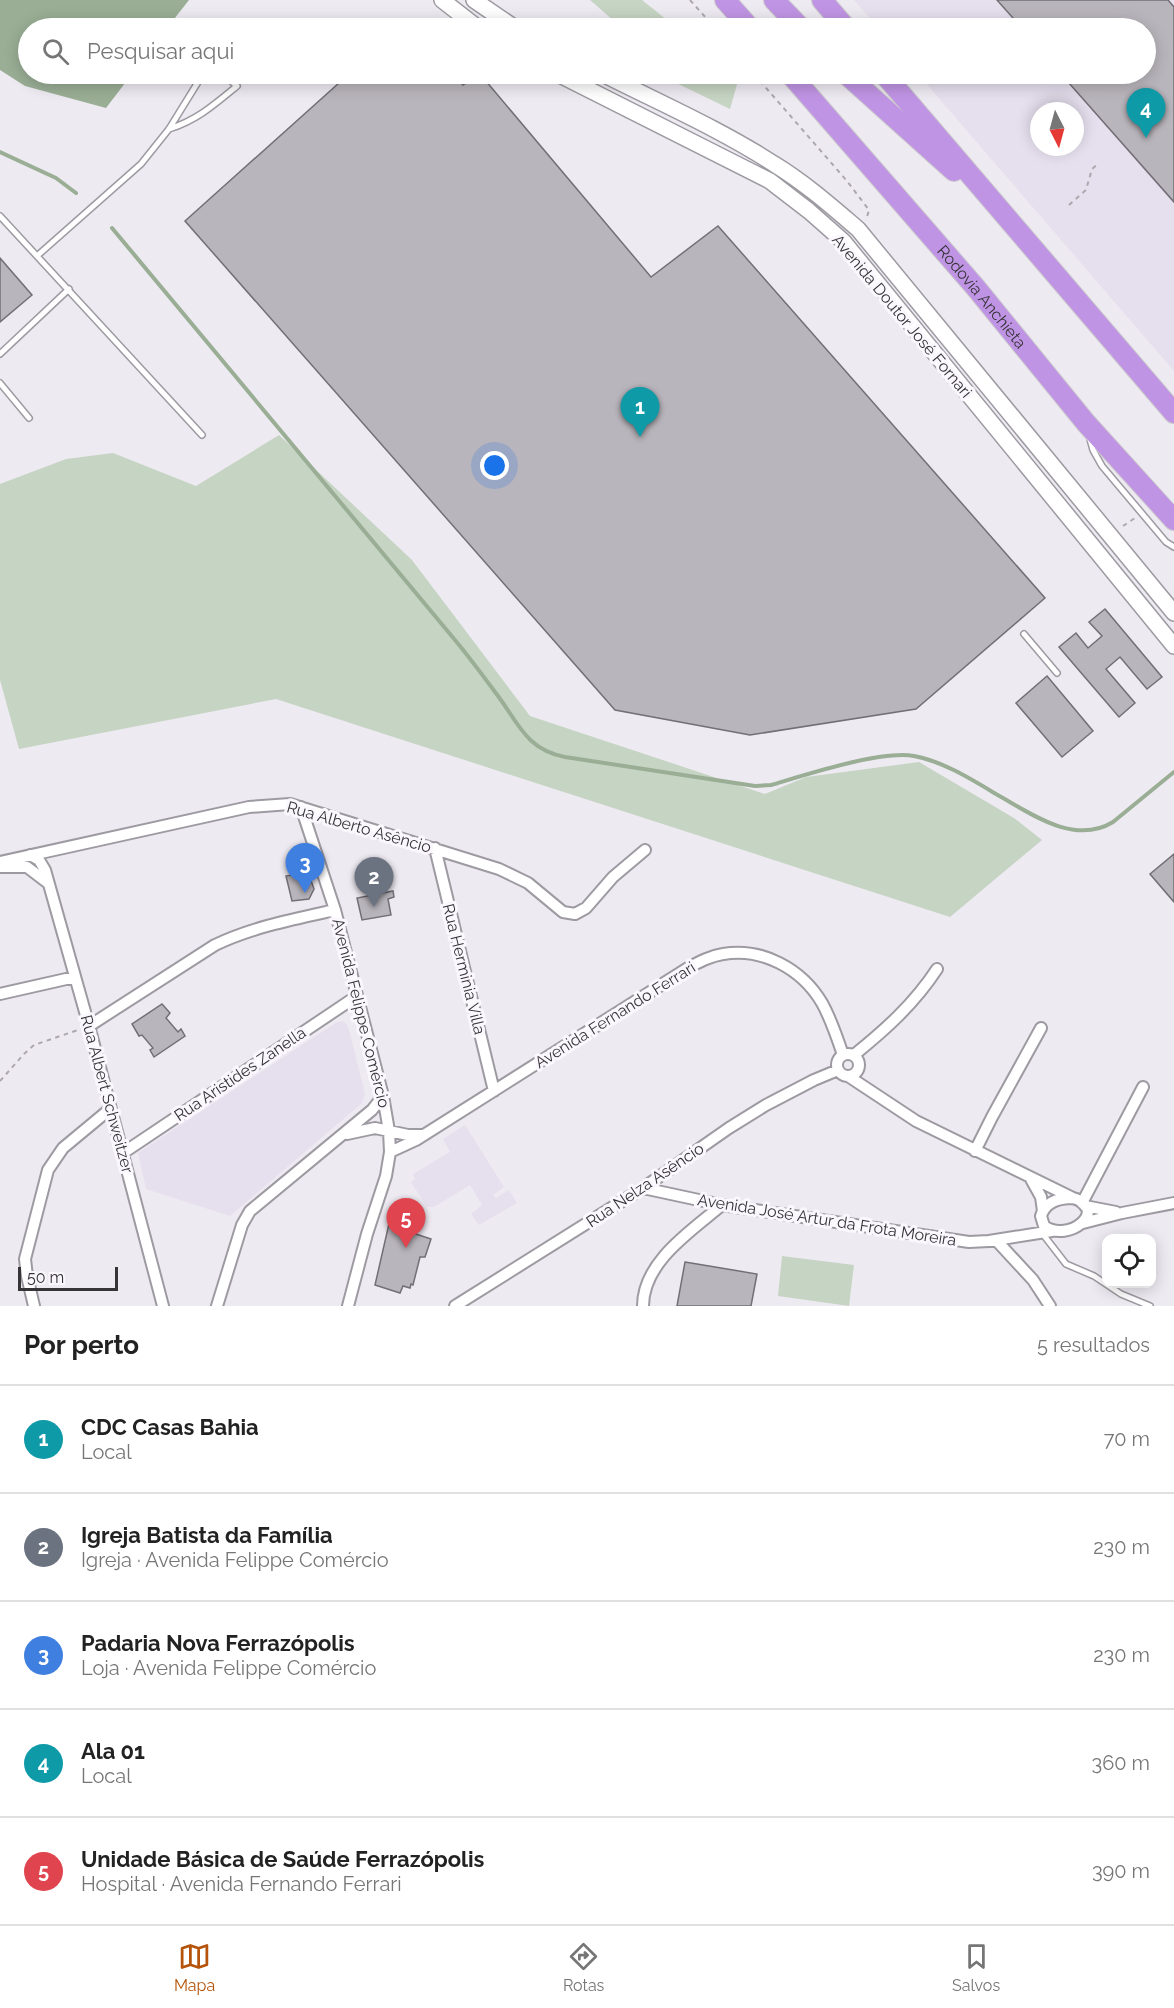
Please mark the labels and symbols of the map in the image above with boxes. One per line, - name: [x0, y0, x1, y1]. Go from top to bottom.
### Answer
- pin: 4: [1126, 88, 1166, 138]
- north arrow: [1030, 102, 1084, 156]
- street label: Avenida Doutor José Fornari: [828, 231, 976, 401]
- street label: Rodovia Anchieta: [934, 241, 1031, 352]
- pin: 1: [620, 388, 660, 437]
- your location: [480, 451, 509, 480]
- street label: Rua Alberto Asêncio: [285, 797, 433, 857]
- pin: 3: [286, 844, 324, 893]
- pin: 2: [354, 858, 394, 907]
- street label: Rua Herminia Villa: [439, 902, 489, 1036]
- street label: Avenida Felippe Comércio: [328, 916, 394, 1110]
- street label: Avenida Fernando Ferrari: [531, 958, 699, 1072]
- street label: Rua Albert Schweitzer: [77, 1013, 137, 1176]
- street label: Rua Aristides Zanella: [171, 1023, 309, 1125]
- street label: Rua Nelza Asêncio: [583, 1139, 707, 1231]
- street label: Avenida José Artur da Frota Moreira: [696, 1190, 958, 1250]
- pin: 5: [386, 1198, 426, 1248]
- scale bar: [18, 1264, 118, 1292]

